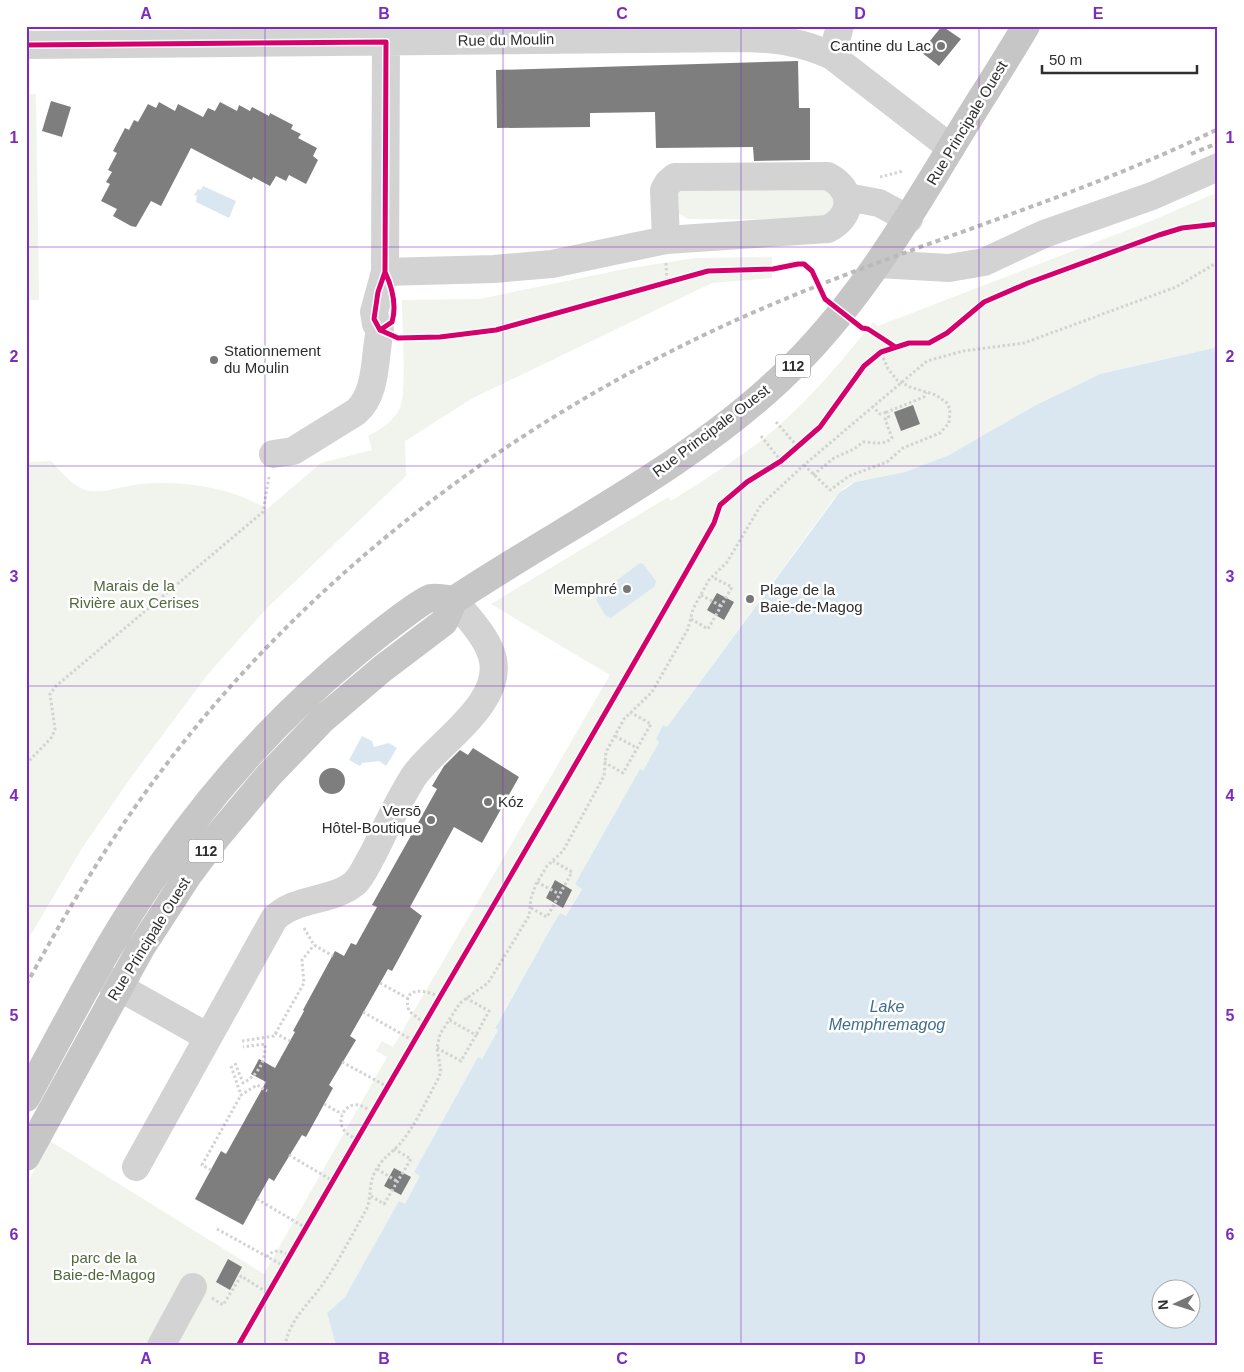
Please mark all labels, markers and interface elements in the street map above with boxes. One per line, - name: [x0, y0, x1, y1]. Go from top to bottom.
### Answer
- text: A: [140, 5, 152, 22]
- text: B: [378, 5, 390, 22]
- text: C: [616, 5, 628, 22]
- text: D: [854, 5, 866, 22]
- text: E: [1093, 5, 1104, 22]
- street label: Rue du Moulin: [457, 30, 554, 49]
- place label: Cantine du Lac: [830, 37, 931, 54]
- marker: Cantine du Lac: [935, 40, 947, 52]
- scale bar: [1042, 42, 1196, 74]
- text: 50 m: [1049, 51, 1082, 68]
- street label: Rue Principale Ouest: [923, 57, 1011, 188]
- text: 1: [10, 129, 19, 146]
- text: 1: [1226, 129, 1235, 146]
- place label: Stationnement du Moulin: [224, 342, 322, 376]
- text: 2: [10, 348, 19, 365]
- text: 2: [1226, 348, 1235, 365]
- marker: Stationnement du Moulin: [208, 354, 220, 366]
- road number: 112: [776, 354, 810, 378]
- street label: Rue Principale Ouest: [649, 381, 773, 480]
- text: 3: [10, 568, 19, 585]
- text: 3: [1226, 568, 1235, 585]
- park label: Marais de la Rivière aux Cerises: [69, 577, 199, 611]
- place label: Memphré: [554, 580, 617, 597]
- place label: Plage de la Baie-de-Magog: [760, 581, 863, 615]
- marker: Memphré: [621, 583, 633, 595]
- marker: Plage de la Baie-de-Magog: [744, 593, 756, 605]
- text: 4: [10, 787, 19, 804]
- text: 4: [1226, 787, 1235, 804]
- place label: Kóz: [498, 793, 524, 810]
- marker: Kóz: [482, 796, 494, 808]
- place label: Versō Hôtel-Boutique: [322, 802, 421, 836]
- marker: Versō Hôtel-Boutique: [425, 814, 437, 826]
- road number: 112: [188, 839, 224, 862]
- street label: Rue Principale Ouest: [104, 873, 194, 1003]
- water label: Lake Memphremagog: [829, 998, 945, 1033]
- text: 5: [10, 1007, 19, 1024]
- text: 5: [1226, 1007, 1235, 1024]
- text: 6: [10, 1226, 19, 1243]
- text: 6: [1226, 1226, 1235, 1243]
- park label: parc de la Baie-de-Magog: [53, 1249, 155, 1283]
- north arrow: [1152, 1280, 1202, 1330]
- text: N: [1155, 1299, 1171, 1311]
- text: A: [140, 1350, 152, 1367]
- text: B: [378, 1350, 390, 1367]
- text: C: [616, 1350, 628, 1367]
- text: D: [854, 1350, 866, 1367]
- text: E: [1093, 1350, 1104, 1367]

